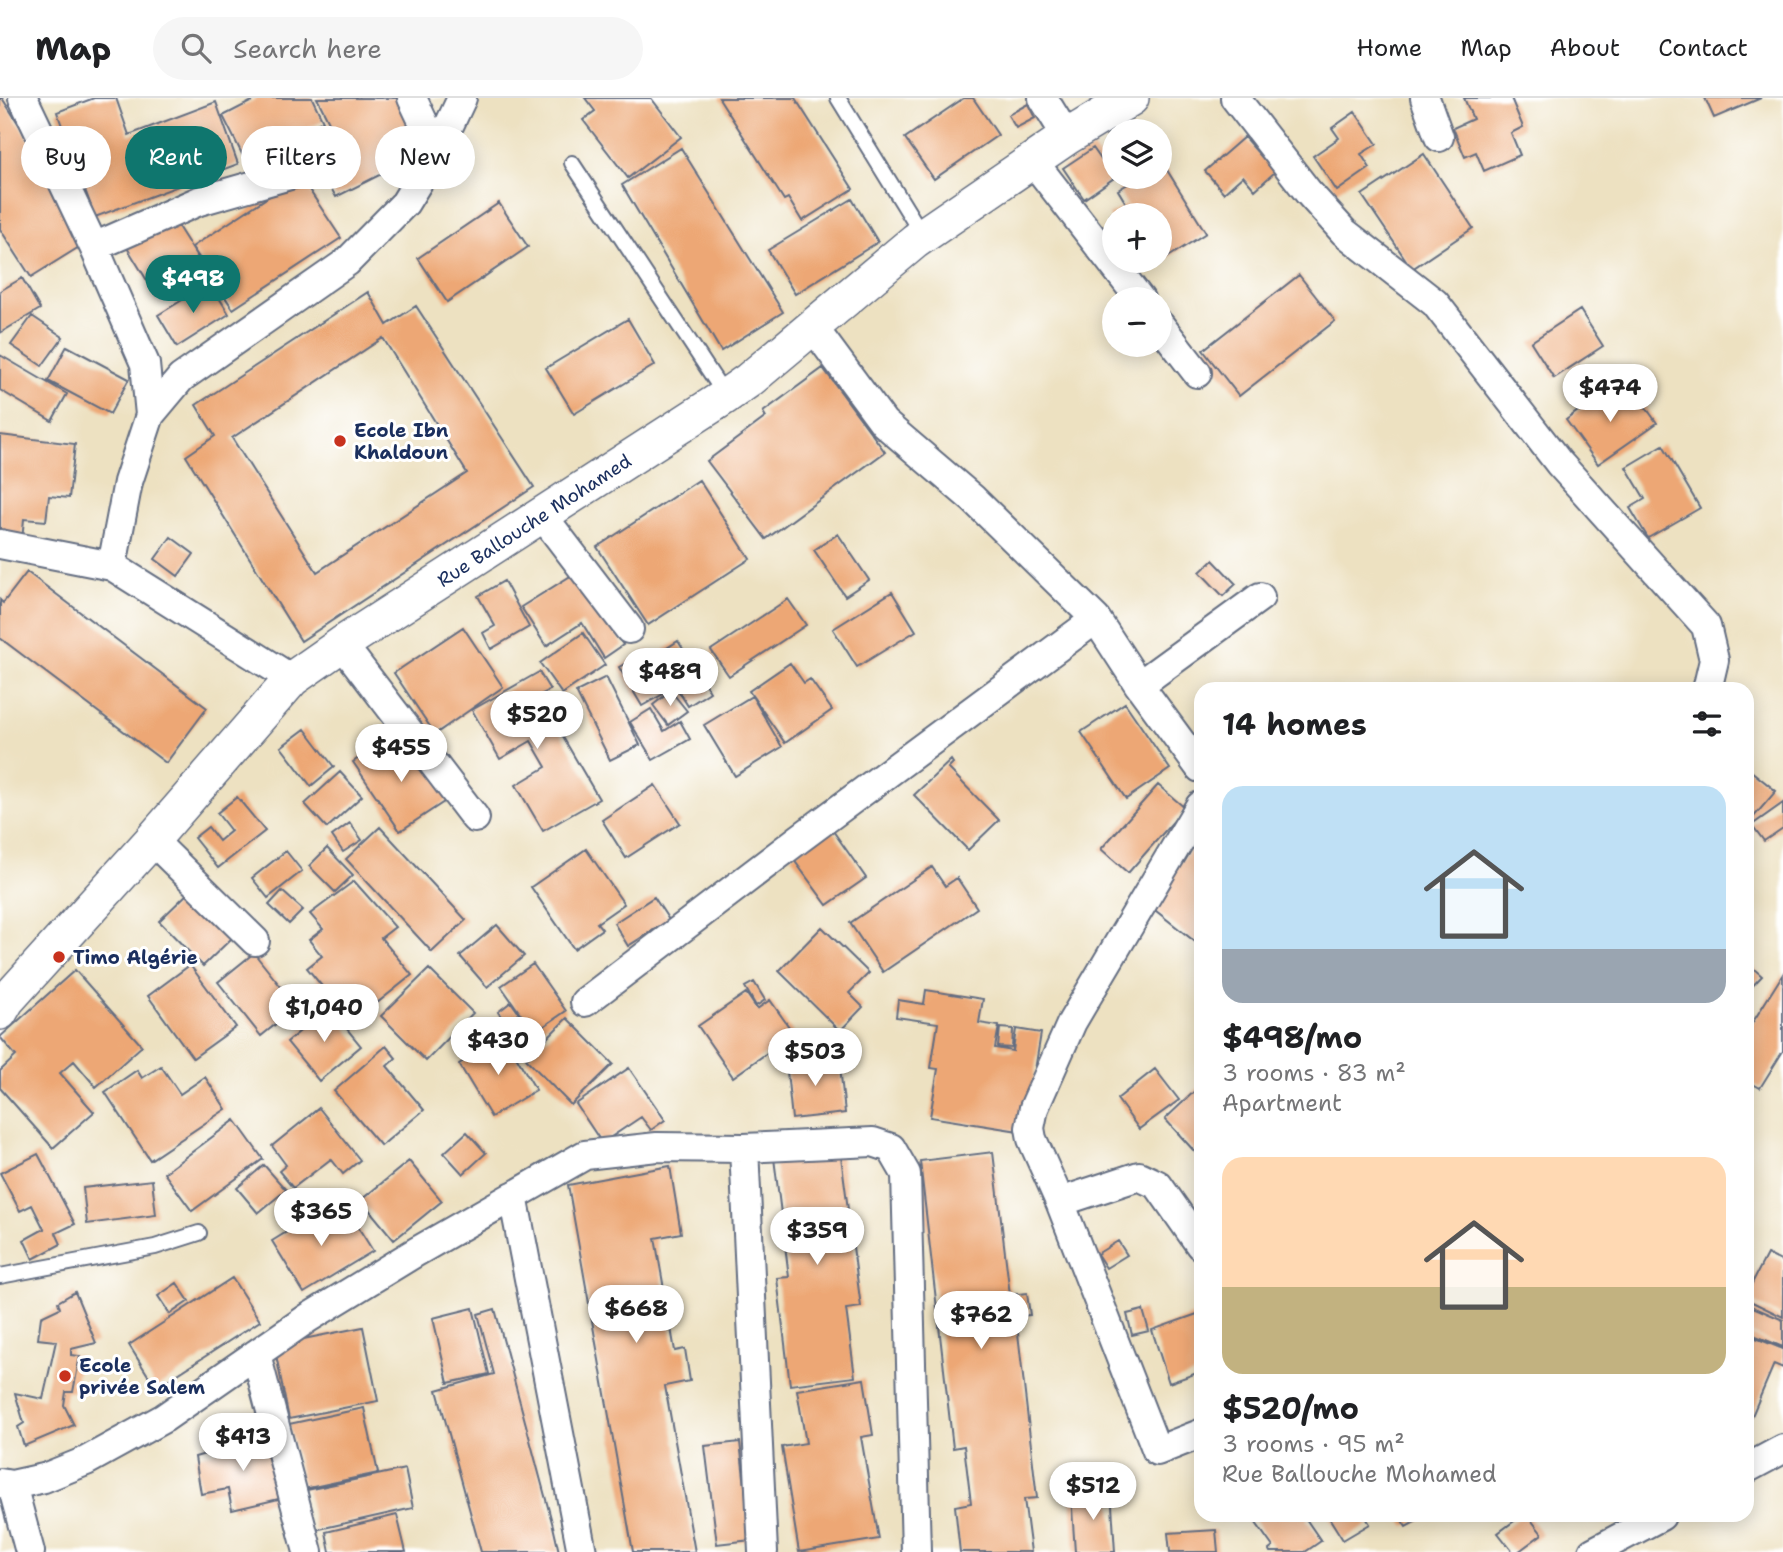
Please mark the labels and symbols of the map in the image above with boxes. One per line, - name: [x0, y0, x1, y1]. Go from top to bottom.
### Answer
- pin: $498: [152, 256, 234, 315]
- pin: $474: [1569, 364, 1651, 424]
- place label: Ecole Ibn Khaldoun: [354, 418, 449, 465]
- marker: Ecole Ibn Khaldoun: [332, 433, 348, 449]
- street label: Rue Ballouche Mohamed: [432, 448, 636, 593]
- pin: $489: [629, 648, 711, 708]
- pin: $520: [496, 692, 578, 751]
- pin: $455: [360, 724, 442, 784]
- place label: Timo Algérie: [73, 945, 198, 970]
- marker: Timo Algérie: [51, 949, 67, 965]
- pin: $1,040: [267, 984, 381, 1044]
- pin: $430: [457, 1018, 539, 1077]
- pin: $503: [774, 1028, 856, 1088]
- pin: $365: [280, 1188, 362, 1248]
- pin: $359: [776, 1208, 858, 1267]
- pin: $668: [595, 1286, 677, 1345]
- pin: $762: [940, 1292, 1022, 1351]
- place label: Ecole privée Salem: [79, 1353, 205, 1400]
- marker: Ecole privée Salem: [57, 1368, 73, 1384]
- pin: $413: [202, 1414, 284, 1473]
- pin: $512: [1052, 1462, 1134, 1522]

